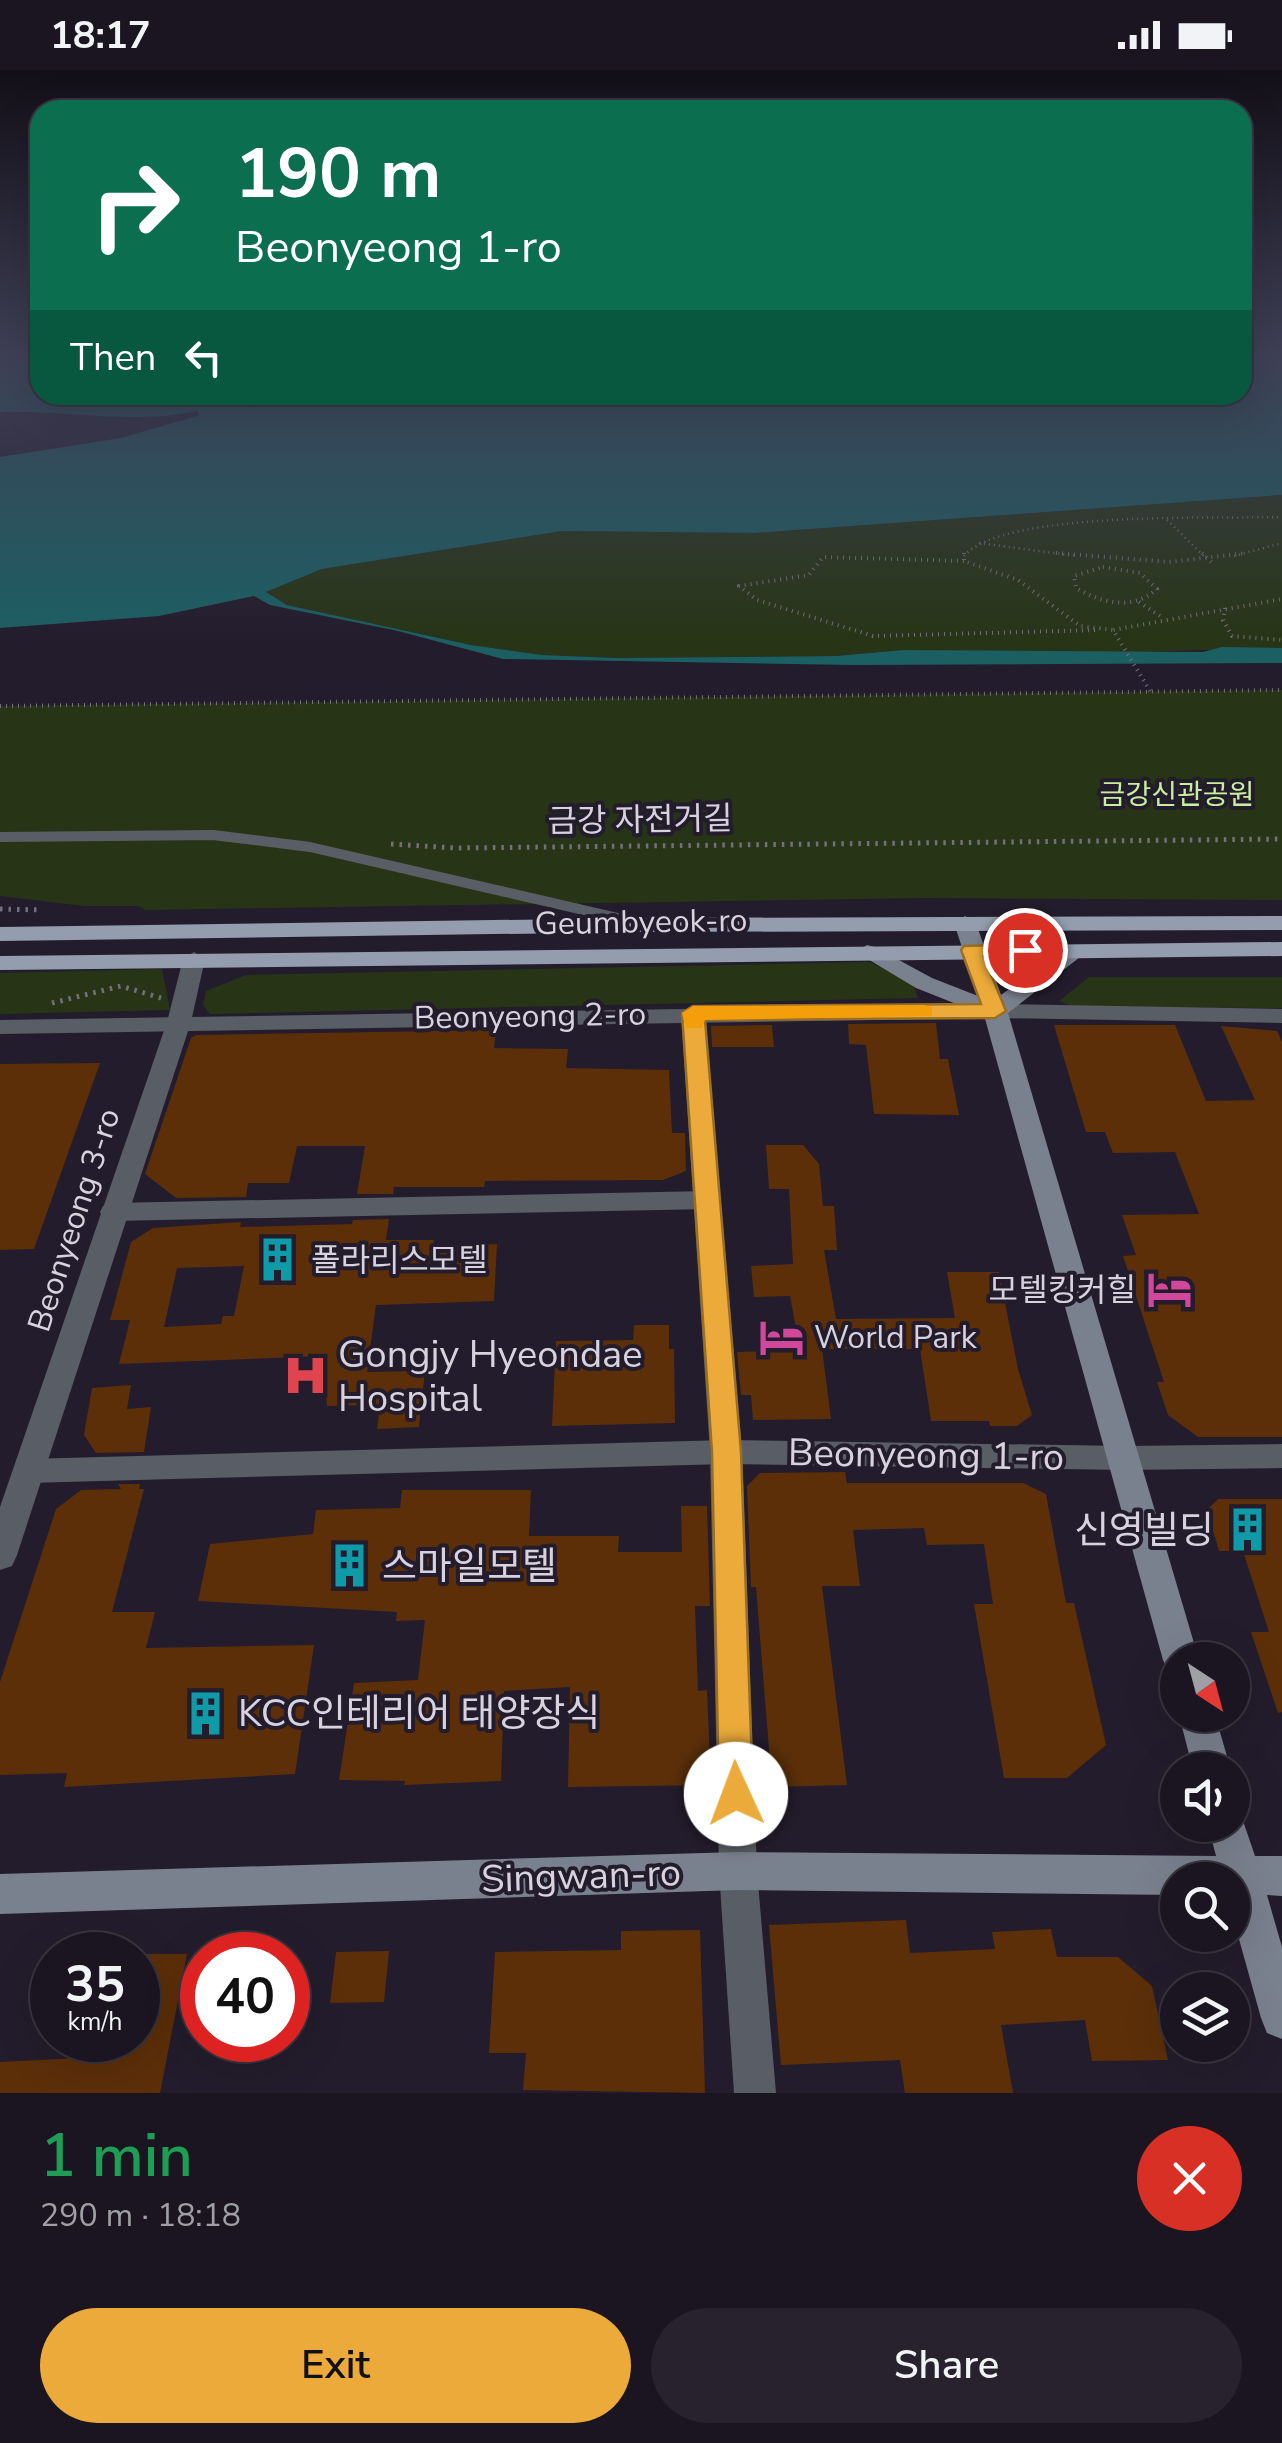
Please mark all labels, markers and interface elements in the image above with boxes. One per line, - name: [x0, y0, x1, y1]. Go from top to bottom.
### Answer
- text: 18:17: [50, 10, 151, 61]
- text: 190 m: [235, 126, 441, 222]
- icon: right: [70, 140, 200, 270]
- text: Beonyeong 1-ro: [235, 217, 562, 278]
- icon: left: [176, 330, 231, 385]
- text: Then: [70, 332, 156, 383]
- park label: 금강신관공원: [1100, 776, 1254, 814]
- street label: 금강 자전거길: [547, 797, 733, 843]
- street label: Geumbyeok-ro: [534, 899, 748, 945]
- pin: [983, 908, 1068, 993]
- icon: arrive: [998, 923, 1053, 978]
- street label: Beonyeong 2-ro: [413, 992, 647, 1040]
- street label: Beonyeong 3-ro: [18, 1103, 130, 1337]
- building icon: 폴라리스모텔: [254, 1236, 302, 1284]
- place label: 폴라리스모텔: [311, 1239, 488, 1282]
- hotel icon: 모텔킹커힐: [1145, 1266, 1193, 1314]
- place label: 모텔킹커힐: [989, 1269, 1136, 1312]
- hotel icon: World Park: [757, 1313, 805, 1361]
- place label: World Park: [814, 1316, 978, 1359]
- place label: Gongjy Hyeondae Hospital: [338, 1329, 642, 1424]
- hospital icon: Gongjy Hyeondae Hospital: [281, 1352, 329, 1400]
- street label: Beonyeong 1-ro: [788, 1427, 1064, 1483]
- place label: 신영빌딩: [1074, 1505, 1214, 1556]
- building icon: 신영빌딩: [1223, 1506, 1271, 1554]
- place label: 스마일모텔: [382, 1541, 557, 1592]
- building icon: 스마일모텔: [325, 1542, 373, 1590]
- north arrow: [1160, 1642, 1250, 1732]
- map controls: [1160, 1642, 1250, 2062]
- place label: KCC인테리어 태양장식: [238, 1688, 600, 1739]
- building icon: KCC인테리어 태양장식: [181, 1689, 229, 1737]
- position arrow: [684, 1742, 788, 1846]
- button: sound: [1160, 1752, 1250, 1842]
- street label: Singwan-ro: [480, 1847, 682, 1905]
- button: search: [1160, 1862, 1250, 1952]
- speed limit sign: 40: [180, 1932, 310, 2062]
- text: 35: [65, 1950, 125, 2019]
- button: layers: [1160, 1972, 1250, 2062]
- text: km/h: [67, 2005, 123, 2039]
- text: 1 min: [40, 2115, 193, 2197]
- button: close: [1137, 2126, 1242, 2231]
- text: 290 m · 18:18: [40, 2194, 241, 2237]
- button: Exit: [40, 2308, 631, 2423]
- button: Share: [651, 2308, 1242, 2423]

